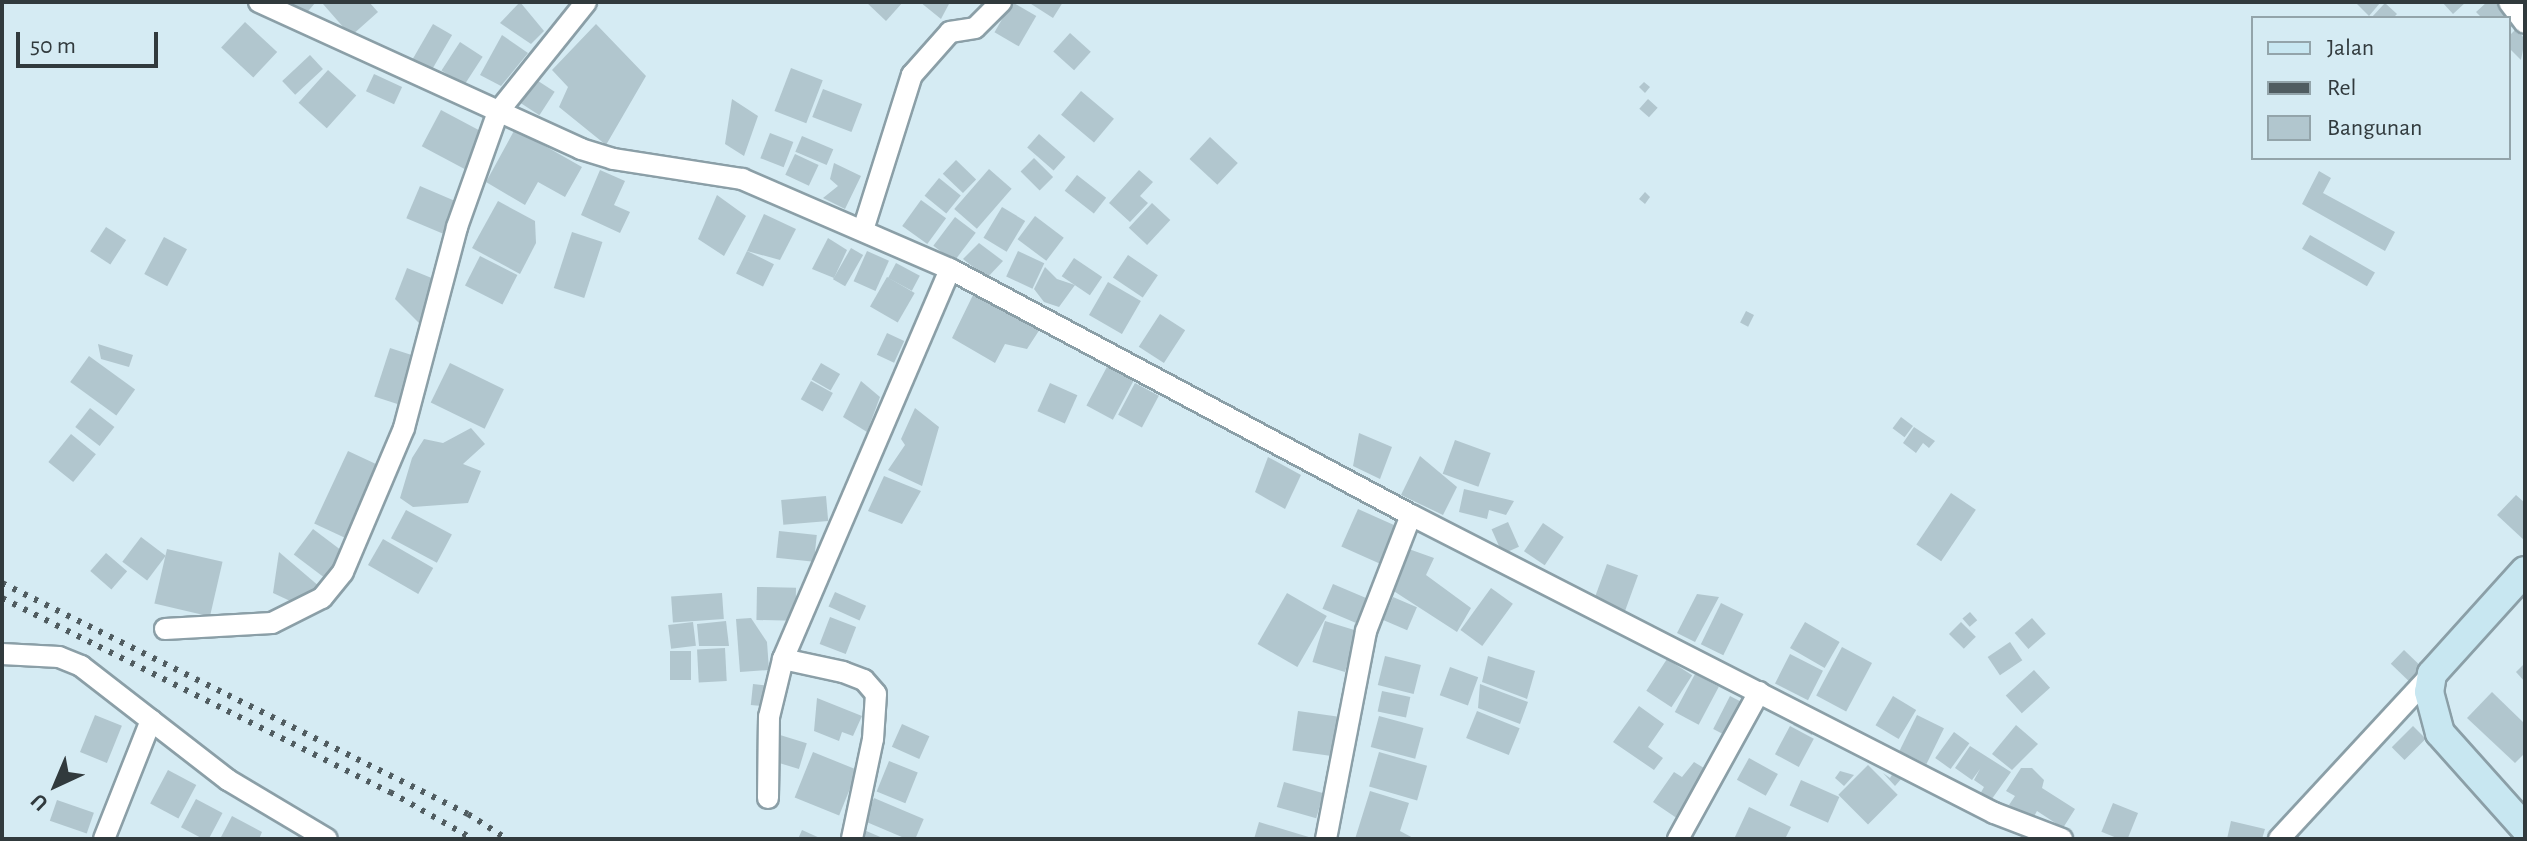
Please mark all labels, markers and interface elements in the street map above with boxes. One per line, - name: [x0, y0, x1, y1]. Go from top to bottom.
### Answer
- scale bar: [20, 16, 162, 66]
- legend: [2251, 16, 2511, 160]
- text: 50 m: [30, 34, 76, 58]
- text: Jalan: [2327, 36, 2374, 60]
- text: Rel: [2327, 76, 2356, 100]
- text: Bangunan: [2327, 116, 2422, 140]
- north arrow: [16, 745, 96, 825]
- text: U: [27, 789, 52, 815]

